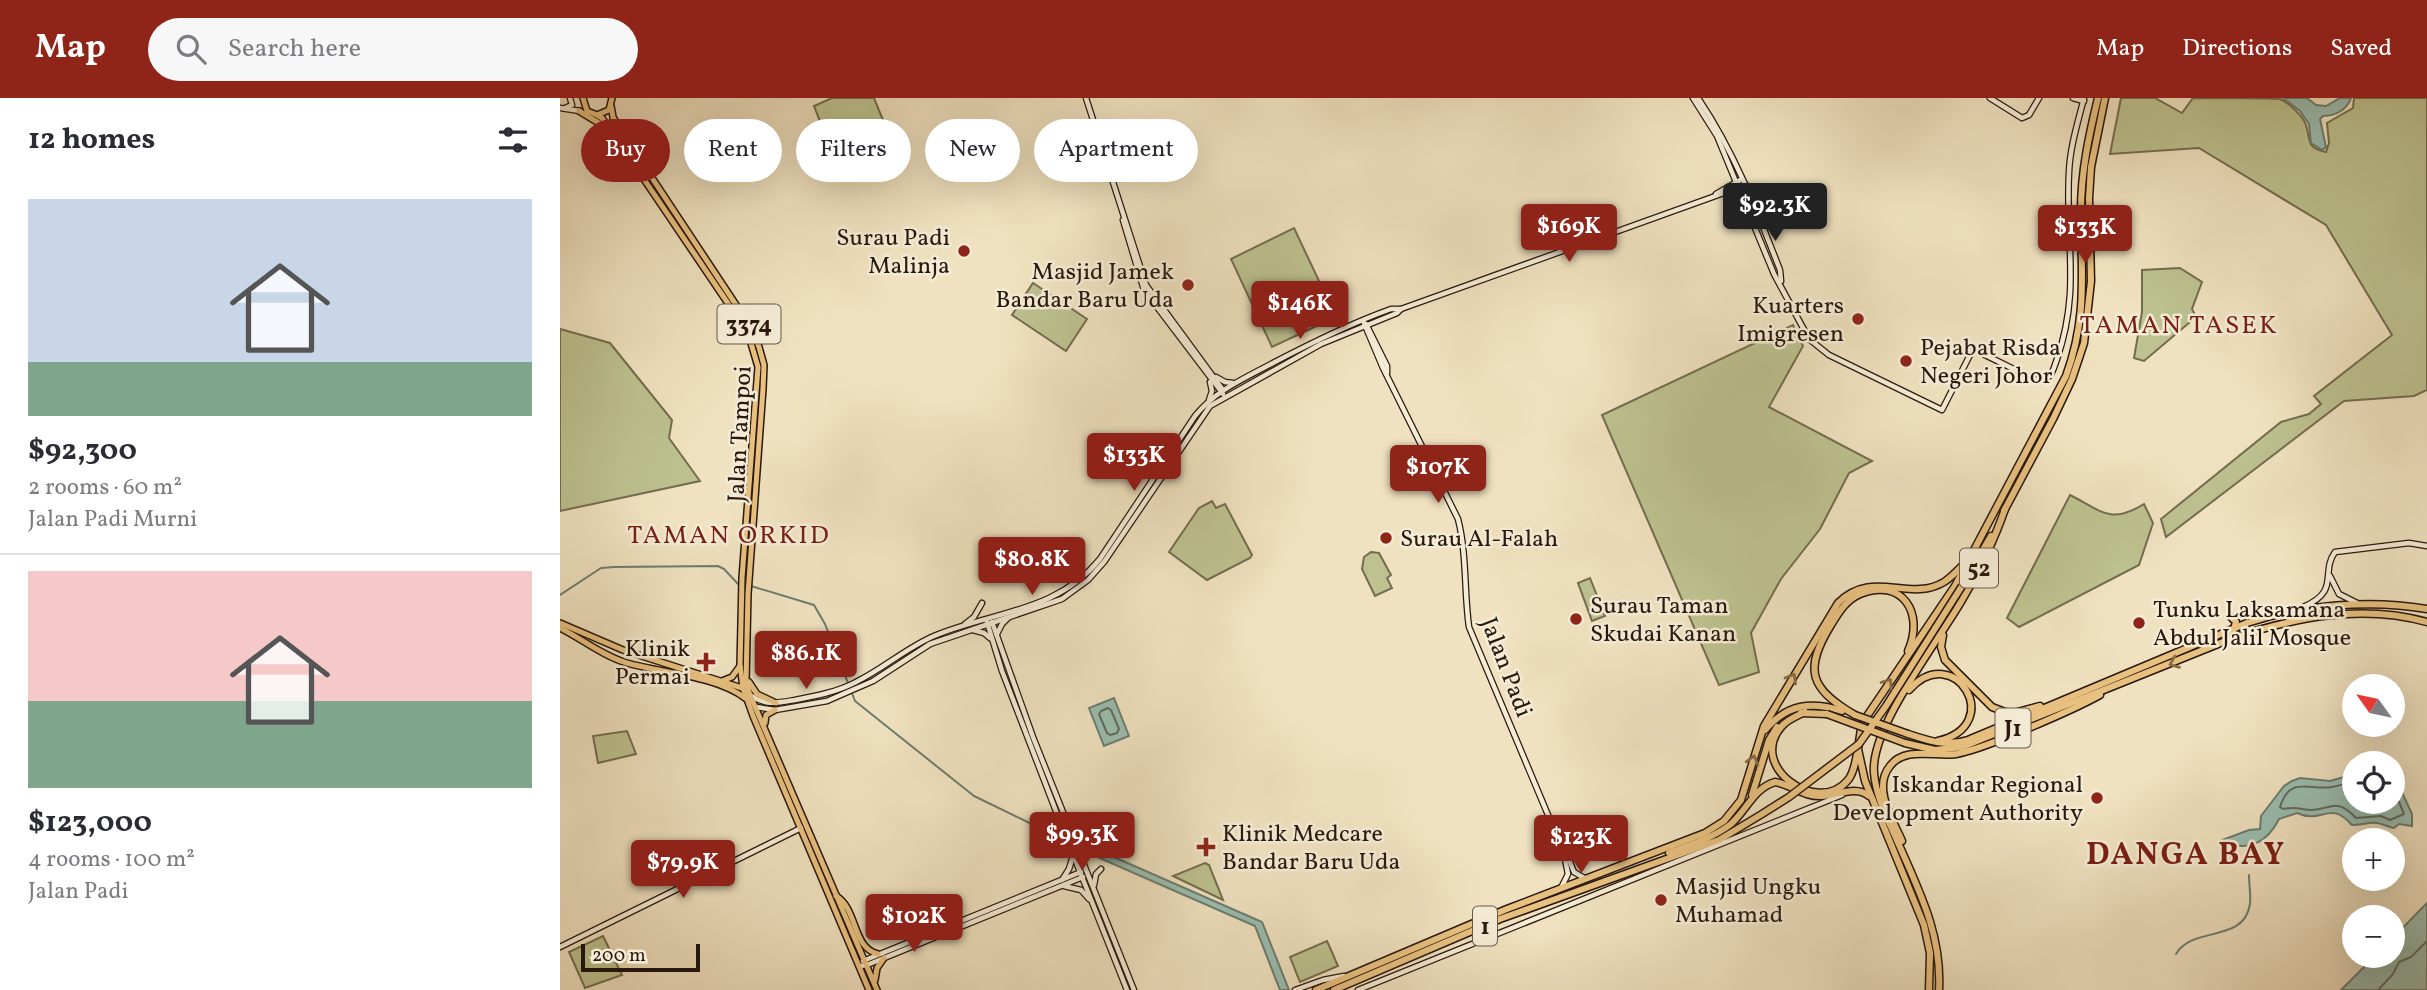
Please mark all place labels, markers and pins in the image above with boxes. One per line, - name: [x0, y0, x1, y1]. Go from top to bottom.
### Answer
- pin: $92.3K: [1718, 184, 1832, 243]
- pin: $169K: [1520, 204, 1618, 264]
- pin: $133K: [2036, 206, 2134, 265]
- place label: Surau Padi Malinja: [836, 222, 950, 284]
- marker: Surau Padi Malinja: [956, 243, 972, 259]
- place label: Masjid Jamek Bandar Baru Uda: [995, 256, 1174, 318]
- marker: Masjid Jamek Bandar Baru Uda: [1180, 277, 1196, 293]
- pin: $146K: [1251, 282, 1349, 341]
- place label: Kuarters Imigresen: [1737, 290, 1844, 352]
- marker: Kuarters Imigresen: [1850, 311, 1866, 327]
- place label: Pejabat Risda Negeri Johor: [1920, 332, 2061, 394]
- marker: Pejabat Risda Negeri Johor: [1898, 353, 1914, 369]
- pin: $133K: [1085, 434, 1183, 493]
- pin: $107K: [1389, 446, 1487, 505]
- place label: Surau Al-Falah: [1400, 523, 1558, 557]
- marker: Surau Al-Falah: [1378, 530, 1394, 546]
- pin: $80.8K: [975, 538, 1089, 597]
- place label: Surau Taman Skudai Kanan: [1590, 590, 1736, 652]
- place label: Tunku Laksamana Abdul Jalil Mosque: [2153, 594, 2351, 656]
- marker: Surau Taman Skudai Kanan: [1568, 611, 1584, 627]
- marker: Tunku Laksamana Abdul Jalil Mosque: [2131, 615, 2147, 631]
- pin: $86.1K: [749, 632, 863, 691]
- place label: Klinik Permai: [615, 633, 690, 695]
- marker: Klinik Permai: [696, 652, 716, 672]
- place label: Iskandar Regional Development Authority: [1833, 769, 2083, 831]
- marker: Iskandar Regional Development Authority: [2089, 790, 2105, 806]
- pin: $99.3K: [1025, 812, 1139, 872]
- pin: $123K: [1532, 816, 1630, 875]
- place label: Klinik Medcare Bandar Baru Uda: [1222, 818, 1401, 880]
- marker: Klinik Medcare Bandar Baru Uda: [1196, 837, 1216, 857]
- pin: $79.9K: [626, 840, 740, 900]
- place label: Masjid Ungku Muhamad: [1675, 871, 1821, 933]
- marker: Masjid Ungku Muhamad: [1653, 892, 1669, 908]
- pin: $102K: [865, 894, 963, 954]

